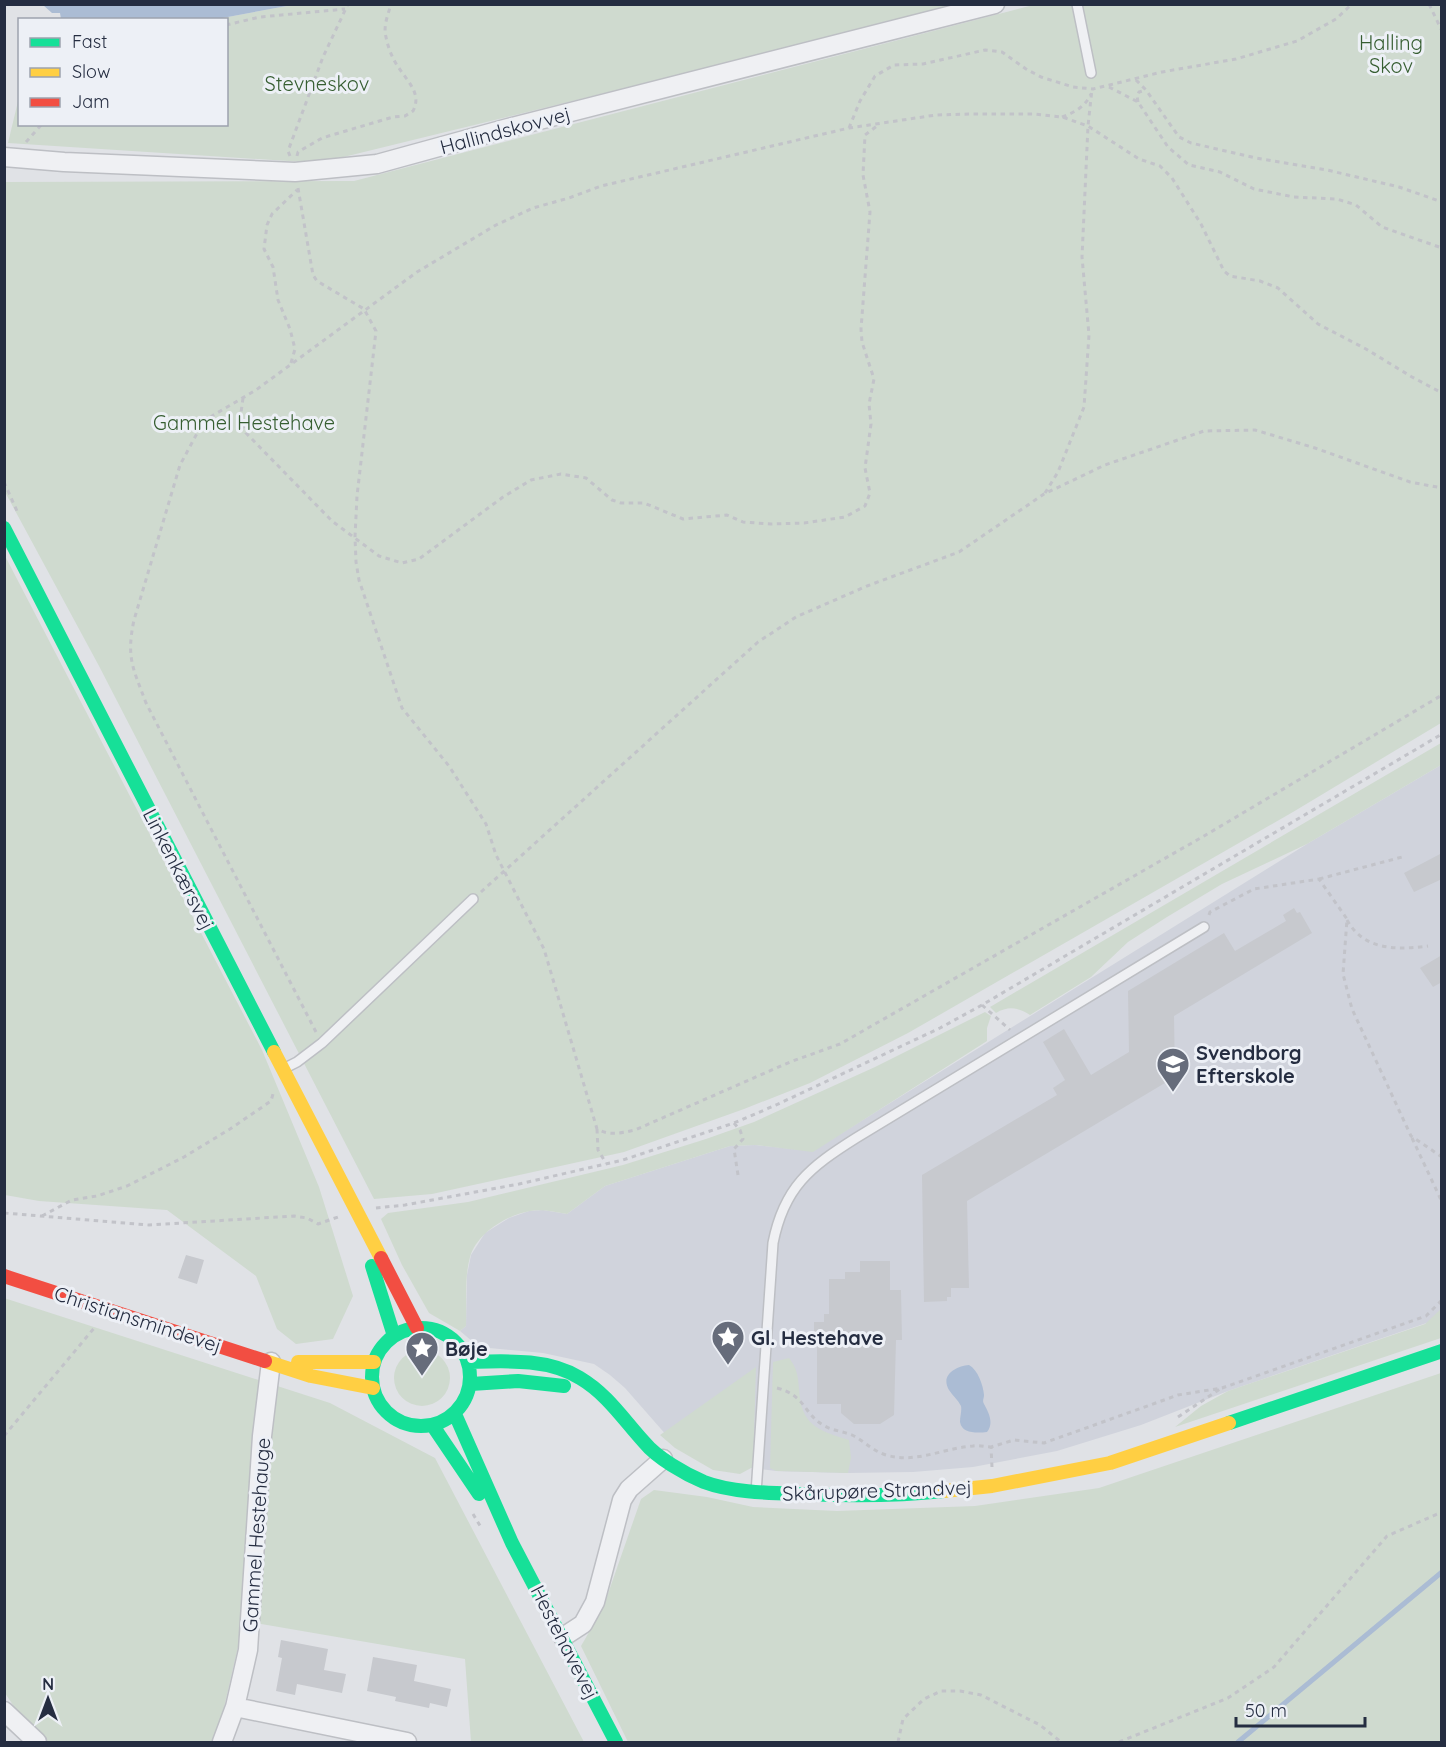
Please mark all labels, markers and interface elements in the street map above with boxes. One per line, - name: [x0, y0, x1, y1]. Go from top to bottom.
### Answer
- legend: [18, 18, 228, 126]
- text: Fast: [72, 30, 107, 53]
- park label: Halling Skov: [1359, 30, 1423, 78]
- text: Slow: [72, 60, 110, 83]
- park label: Stevneskov: [265, 71, 369, 96]
- text: Jam: [72, 90, 110, 113]
- street label: Hallindskovvej: [437, 101, 573, 159]
- park label: Gammel Hestehave: [153, 410, 335, 435]
- street label: Linkenkærsvej: [138, 804, 220, 934]
- place label: Svendborg Efterskole: [1196, 1040, 1302, 1088]
- school or university icon: Svendborg Efterskole: [1155, 1046, 1191, 1093]
- street label: Christiansmindevej: [51, 1280, 225, 1358]
- place icon: Gl. Hestehave: [710, 1319, 746, 1366]
- place label: Gl. Hestehave: [751, 1325, 884, 1350]
- place icon: Bøje: [404, 1330, 440, 1377]
- place label: Bøje: [445, 1336, 488, 1361]
- street label: Gammel Hestehauge: [237, 1437, 275, 1633]
- street label: Skårupøre Strandvej: [782, 1474, 972, 1506]
- street label: Hestehavevej: [525, 1581, 605, 1703]
- north arrow: [18, 1669, 78, 1729]
- text: N: [42, 1674, 54, 1694]
- scale bar: [1236, 1690, 1365, 1728]
- text: 50 m: [1245, 1699, 1287, 1722]

